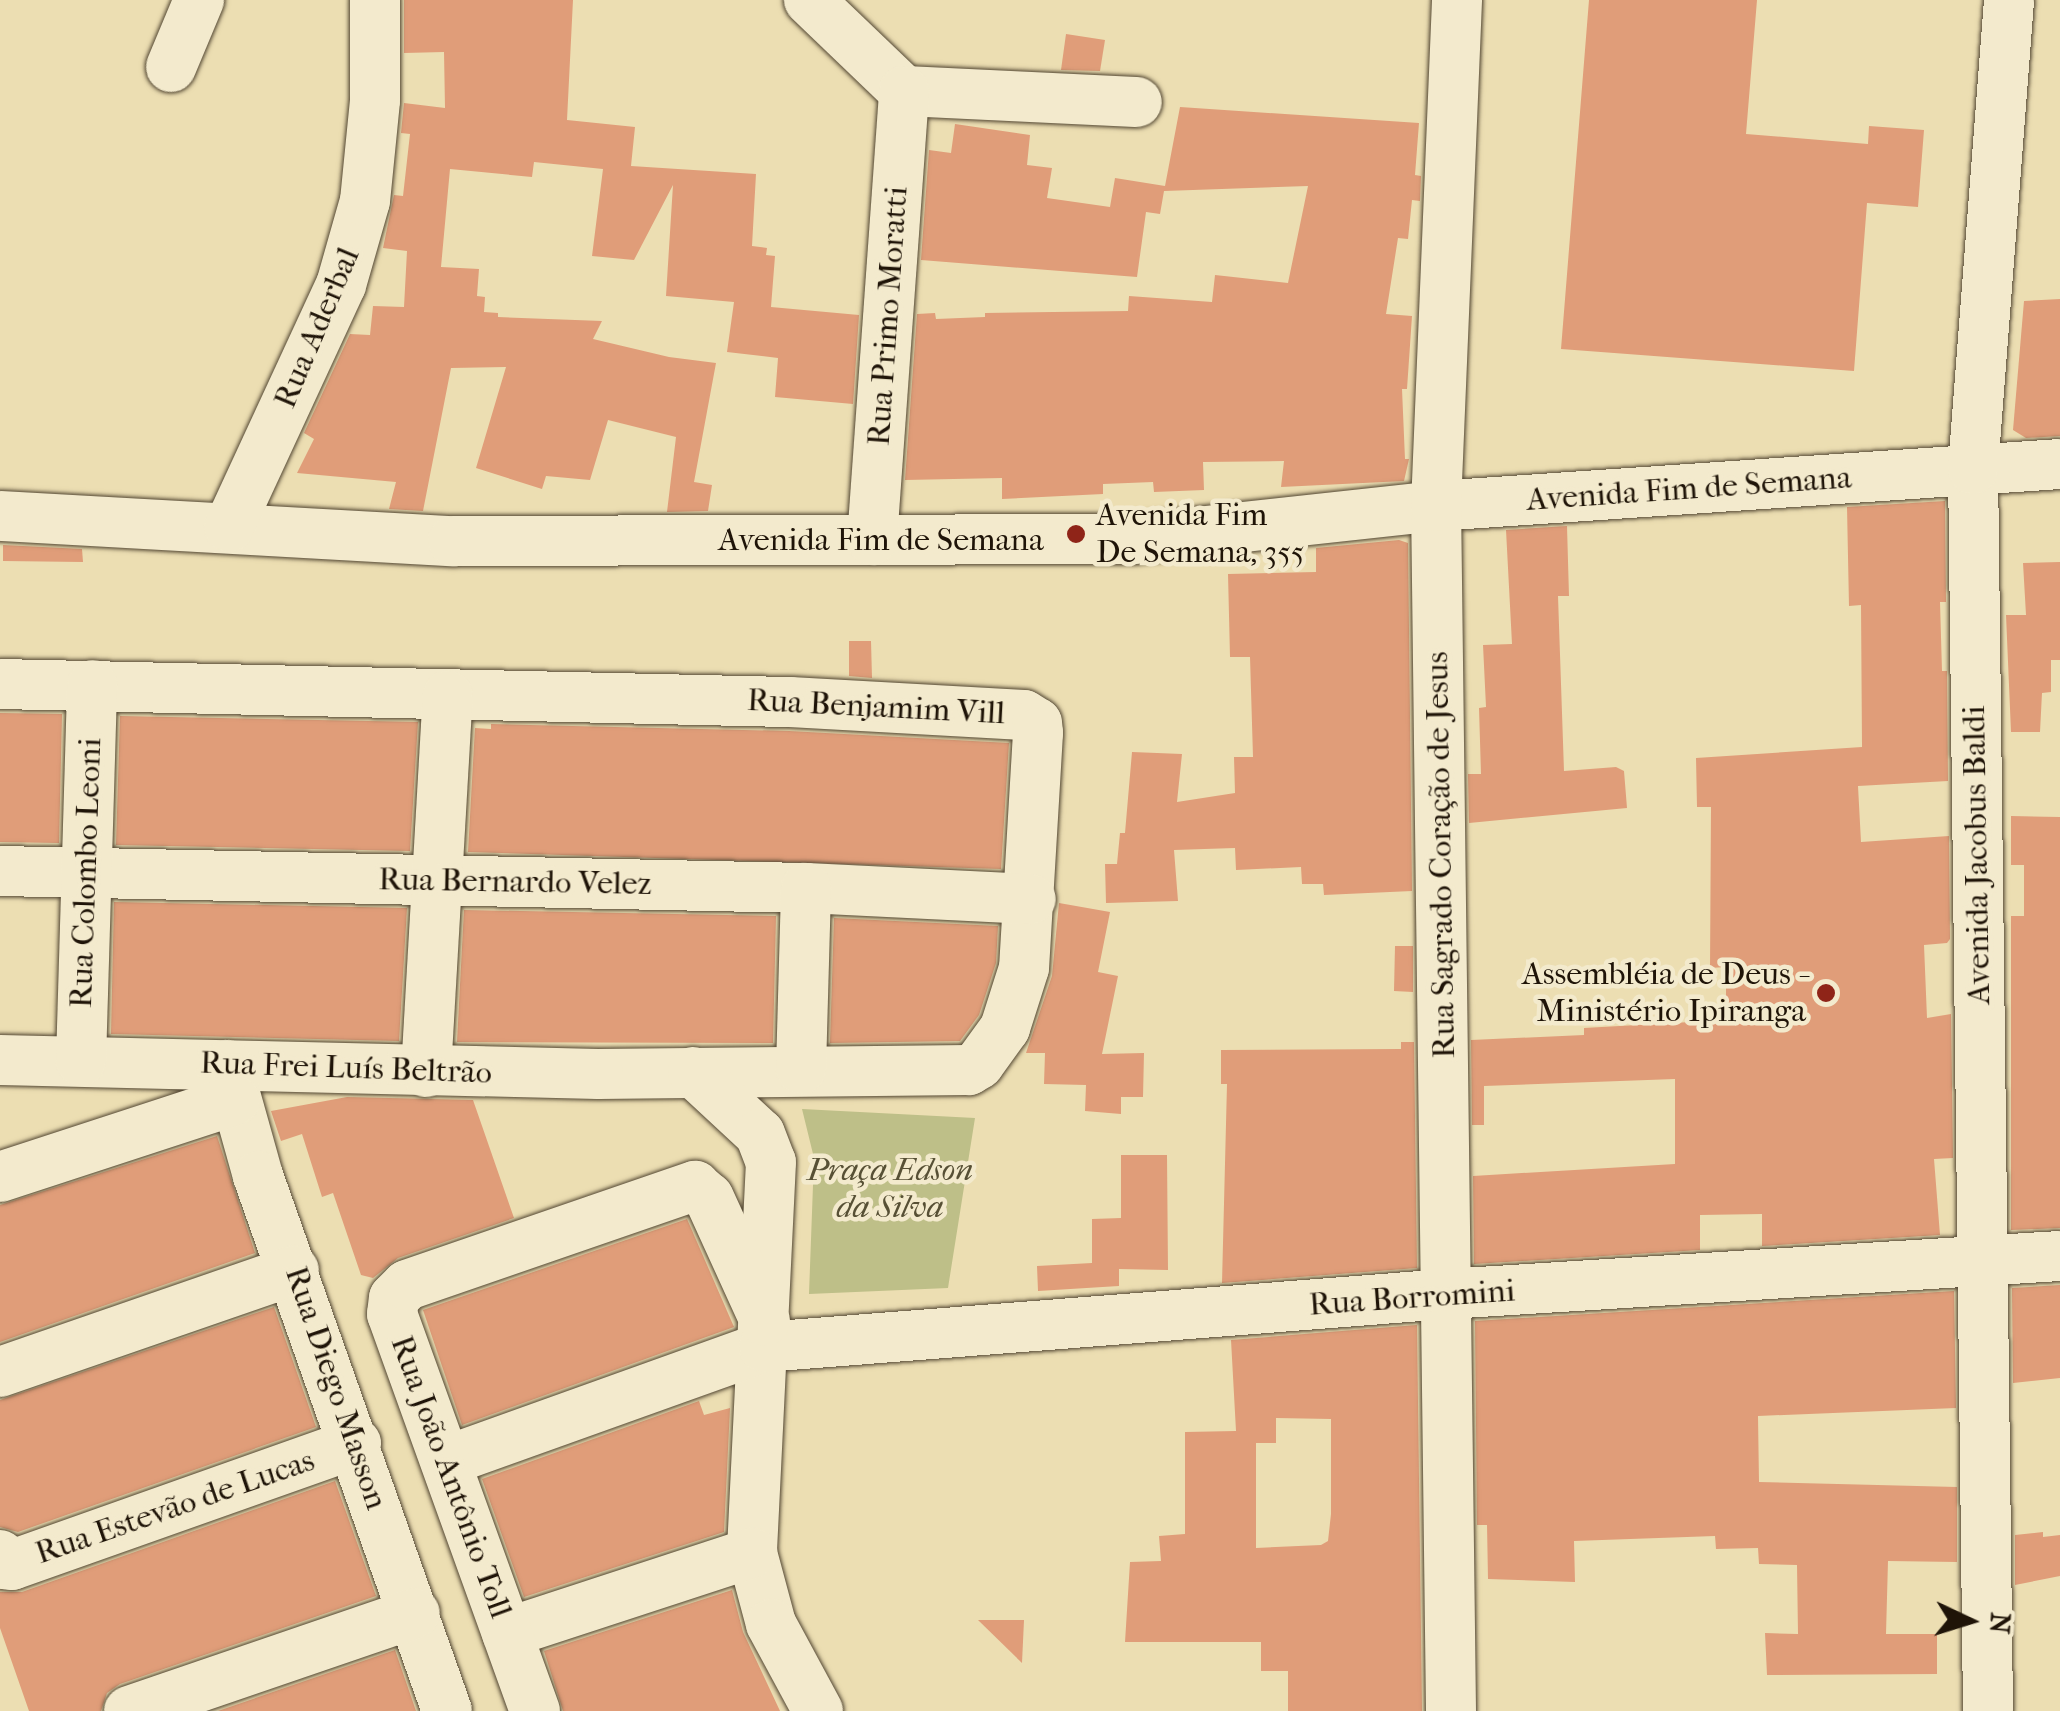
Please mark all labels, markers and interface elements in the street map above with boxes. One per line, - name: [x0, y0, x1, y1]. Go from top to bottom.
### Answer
- street label: Rua Primo Moratti: [860, 185, 916, 447]
- street label: Rua Aderbal: [266, 242, 368, 414]
- street label: Avenida Fim de Semana: [1525, 458, 1853, 520]
- place label: Avenida Fim De Semana, 355: [1096, 497, 1305, 572]
- street label: Avenida Fim de Semana: [718, 521, 1044, 559]
- marker: Avenida Fim De Semana, 355: [1065, 523, 1087, 545]
- street label: Rua Sagrado Coração de Jesus: [1418, 651, 1464, 1059]
- street label: Rua Benjamim Vill: [746, 681, 1006, 733]
- street label: Avenida Jacobus Baldi: [1955, 705, 1999, 1005]
- street label: Rua Colombo Leoni: [62, 737, 110, 1009]
- street label: Rua Bernardo Velez: [378, 860, 652, 904]
- place label: Assembléia de Deus - Ministério Ipiranga: [1522, 956, 1806, 1031]
- marker: Assembléia de Deus - Ministério Ipiranga: [1815, 982, 1837, 1004]
- street label: Rua Frei Luís Beltrão: [199, 1044, 493, 1092]
- park label: Praça Edson da Silva: [807, 1152, 973, 1227]
- street label: Rua Diego Masson: [276, 1262, 396, 1514]
- street label: Rua Borromini: [1308, 1272, 1516, 1324]
- street label: Rua João Antônio Toll: [382, 1331, 520, 1623]
- street label: Rua Estevão de Lucas: [31, 1441, 319, 1573]
- north arrow: [1920, 1571, 2020, 1671]
- text: N: [1983, 1611, 2018, 1635]

